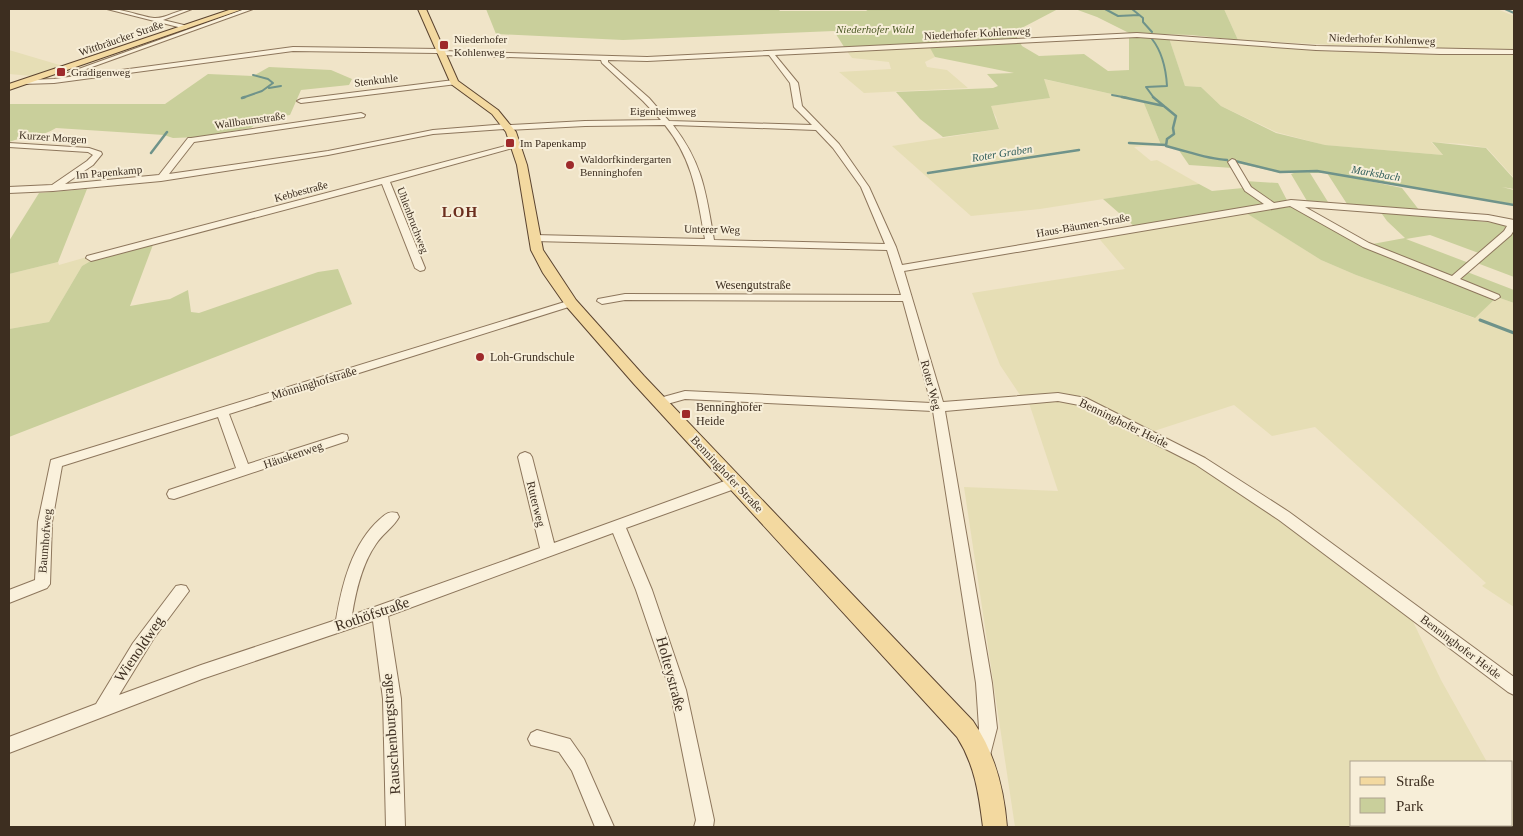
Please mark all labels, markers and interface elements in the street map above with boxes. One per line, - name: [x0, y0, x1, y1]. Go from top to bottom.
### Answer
- street label: Wittbräucker Straße: [77, 18, 165, 58]
- park label: Niederhofer Wald: [835, 23, 914, 35]
- street label: Niederhofer Kohlenweg: [923, 24, 1031, 42]
- street label: Niederhofer Kohlenweg: [1329, 31, 1436, 47]
- place label: Niederhofer Kohlenweg: [454, 33, 507, 58]
- marker: Niederhofer Kohlenweg: [438, 39, 450, 51]
- marker: Gradigenweg: [55, 66, 67, 78]
- place label: Gradigenweg: [71, 66, 131, 78]
- street label: Stenkuhle: [353, 71, 399, 89]
- street label: Eigenheimweg: [630, 105, 696, 117]
- street label: Wallbaumstraße: [214, 109, 286, 131]
- street label: Kurzer Morgen: [19, 129, 88, 145]
- marker: Im Papenkamp: [504, 137, 516, 149]
- place label: Im Papenkamp: [520, 137, 587, 149]
- water label: Roter Graben: [970, 142, 1033, 164]
- place label: Waldorfkindergarten Benninghofen: [580, 153, 672, 178]
- marker: Waldorfkindergarten Benninghofen: [564, 159, 576, 171]
- street label: Im Papenkamp: [75, 163, 143, 181]
- water label: Marksbach: [1350, 163, 1402, 183]
- street label: Kebbestraße: [273, 178, 329, 204]
- street label: Uhlenbruchweg: [395, 185, 431, 255]
- district label: LOH: [442, 204, 478, 220]
- street label: Haus-Bäumen-Straße: [1035, 211, 1131, 239]
- street label: Unterer Weg: [684, 223, 741, 235]
- street label: Wesengutstraße: [715, 278, 791, 292]
- place label: Loh-Grundschule: [490, 350, 575, 364]
- marker: Loh-Grundschule: [474, 351, 486, 363]
- street label: Roter Weg: [918, 358, 944, 412]
- street label: Mönninghofstraße: [270, 363, 358, 403]
- street label: Benninghofer Heide: [1077, 395, 1171, 451]
- place label: Benninghofer Heide: [696, 400, 762, 428]
- marker: Benninghofer Heide: [680, 408, 692, 420]
- street label: Benninghofer Straße: [688, 433, 766, 515]
- street label: Häuskenweg: [261, 438, 325, 472]
- street label: Ruterweg: [524, 480, 548, 528]
- street label: Baumhofweg: [35, 508, 55, 574]
- street label: Rothöfstraße: [333, 594, 412, 634]
- street label: Benninghofer Heide: [1418, 612, 1504, 682]
- street label: Wienoldweg: [111, 613, 167, 685]
- street label: Holteystraße: [653, 635, 689, 713]
- street label: Rauschenburgstraße: [379, 673, 403, 795]
- legend: [1350, 761, 1513, 826]
- text: Straße: [1396, 773, 1435, 789]
- text: Park: [1396, 798, 1424, 814]

